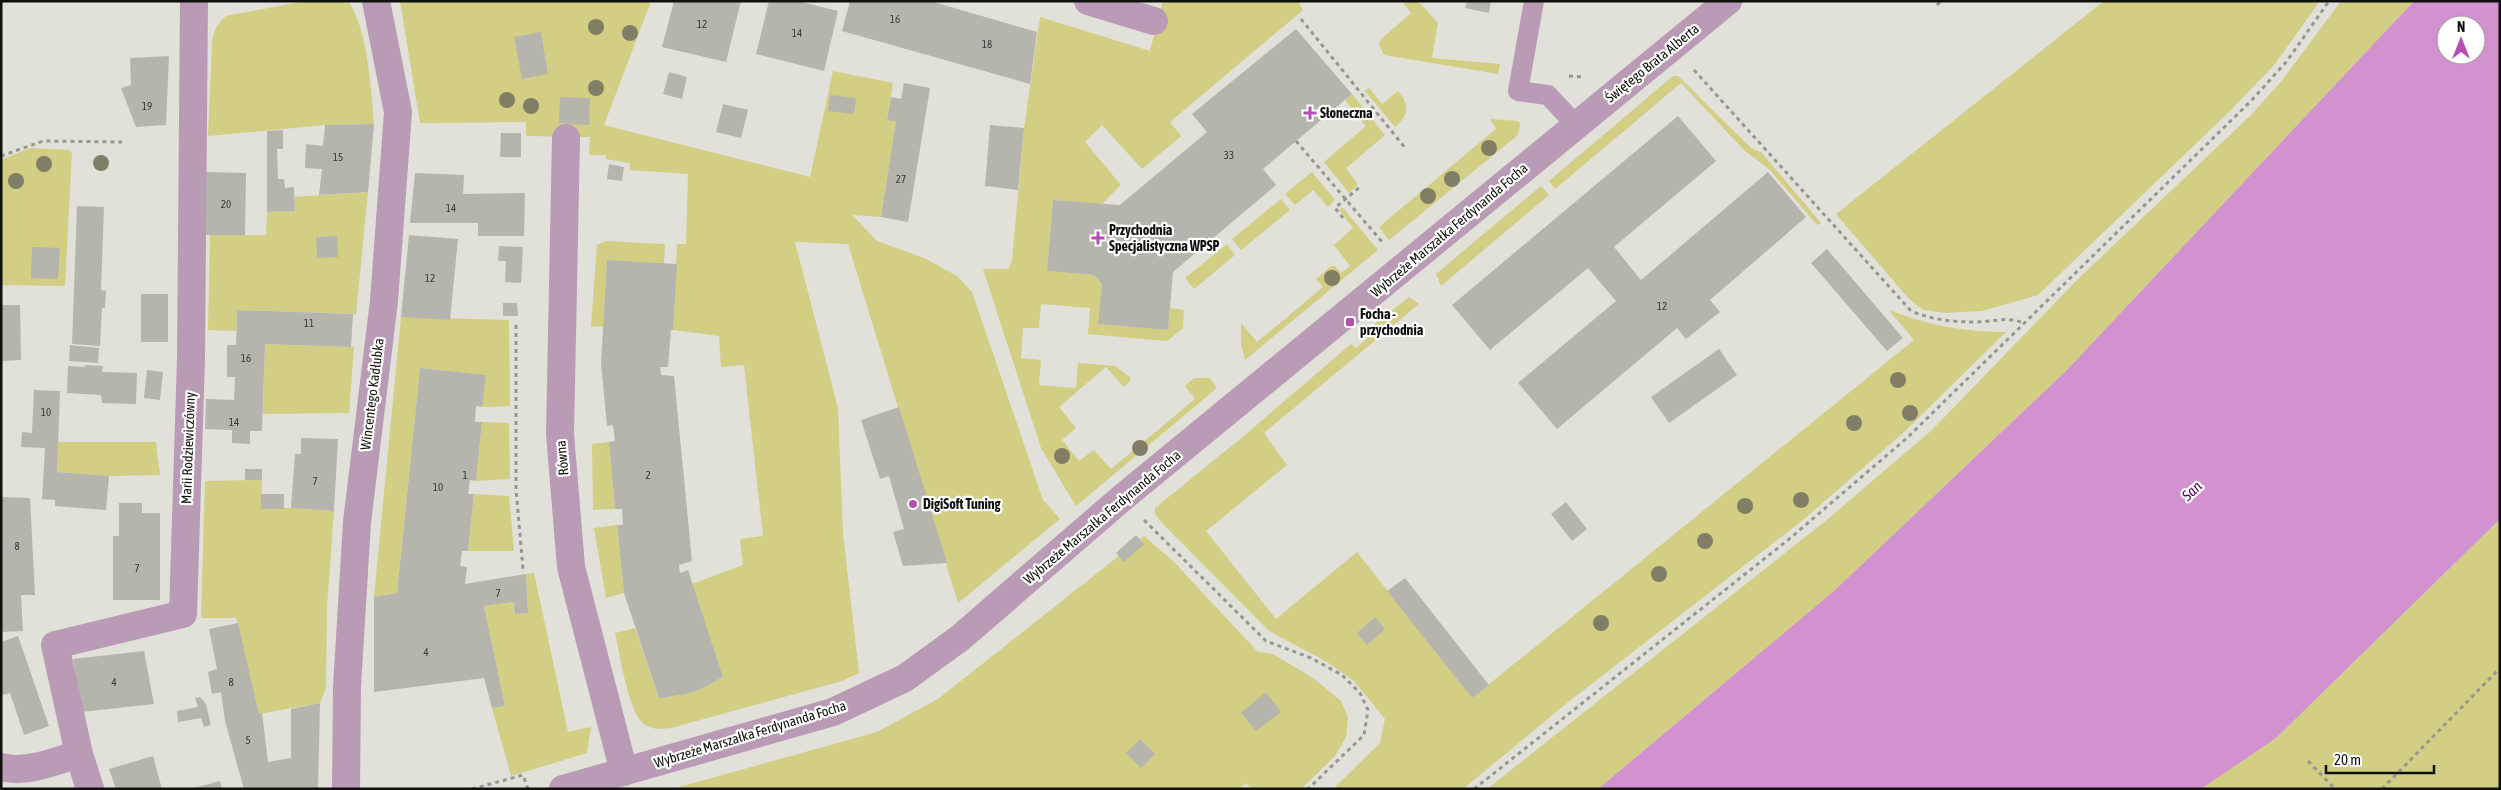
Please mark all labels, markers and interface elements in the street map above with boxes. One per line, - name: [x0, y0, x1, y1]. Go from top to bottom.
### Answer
- house number: 16: [890, 13, 900, 25]
- north arrow: [2436, 15, 2486, 65]
- house number: 12: [697, 18, 707, 30]
- text: N: [2457, 19, 2465, 35]
- street label: Świętego Brata Alberta: [1602, 20, 1702, 106]
- house number: 14: [792, 27, 802, 39]
- house number: 18: [982, 38, 992, 50]
- house number: 19: [142, 100, 152, 112]
- place label: Słoneczna: [1320, 105, 1373, 121]
- marker: Słoneczna: [1304, 107, 1316, 119]
- house number: 33: [1224, 149, 1234, 161]
- house number: 15: [333, 151, 343, 163]
- street label: Wybrzeże Marszałka Ferdynanda Focha: [1367, 160, 1531, 300]
- house number: 27: [896, 173, 906, 185]
- house number: 20: [221, 198, 231, 210]
- house number: 14: [446, 202, 456, 214]
- place label: Przychodnia Specjalistyczna WPSP: [1109, 222, 1220, 254]
- marker: Przychodnia Specjalistyczna WPSP: [1091, 231, 1105, 245]
- house number: 12: [425, 272, 435, 284]
- house number: 12: [1657, 300, 1667, 312]
- place label: Focha - przychodnia: [1360, 306, 1424, 338]
- marker: Focha - przychodnia: [1344, 316, 1356, 328]
- house number: 11: [304, 317, 314, 329]
- street label: Wincentego Kadłubka: [357, 337, 387, 451]
- house number: 16: [241, 352, 251, 364]
- street label: Marii Rodziewiczówny: [178, 391, 198, 504]
- house number: 10: [41, 406, 51, 418]
- house number: 14: [229, 416, 239, 428]
- street label: Równa: [553, 440, 571, 476]
- street label: Wybrzeże Marszałka Ferdynanda Focha: [1020, 447, 1184, 587]
- house number: 1: [462, 469, 468, 481]
- house number: 2: [645, 469, 651, 481]
- house number: 7: [312, 475, 318, 487]
- water label: San: [2178, 477, 2205, 505]
- house number: 10: [433, 481, 443, 493]
- place label: DigiSoft Tuning: [923, 496, 1002, 512]
- marker: DigiSoft Tuning: [907, 498, 919, 510]
- house number: 8: [14, 540, 20, 552]
- house number: 7: [134, 562, 140, 574]
- house number: 7: [495, 587, 501, 599]
- house number: 4: [423, 646, 429, 658]
- house number: 4: [111, 676, 117, 688]
- house number: 8: [228, 676, 234, 688]
- street label: Wybrzeże Marszałka Ferdynanda Focha: [652, 697, 848, 771]
- house number: 5: [245, 734, 251, 746]
- scale bar: [2326, 742, 2434, 774]
- text: 20 m: [2334, 751, 2361, 768]

